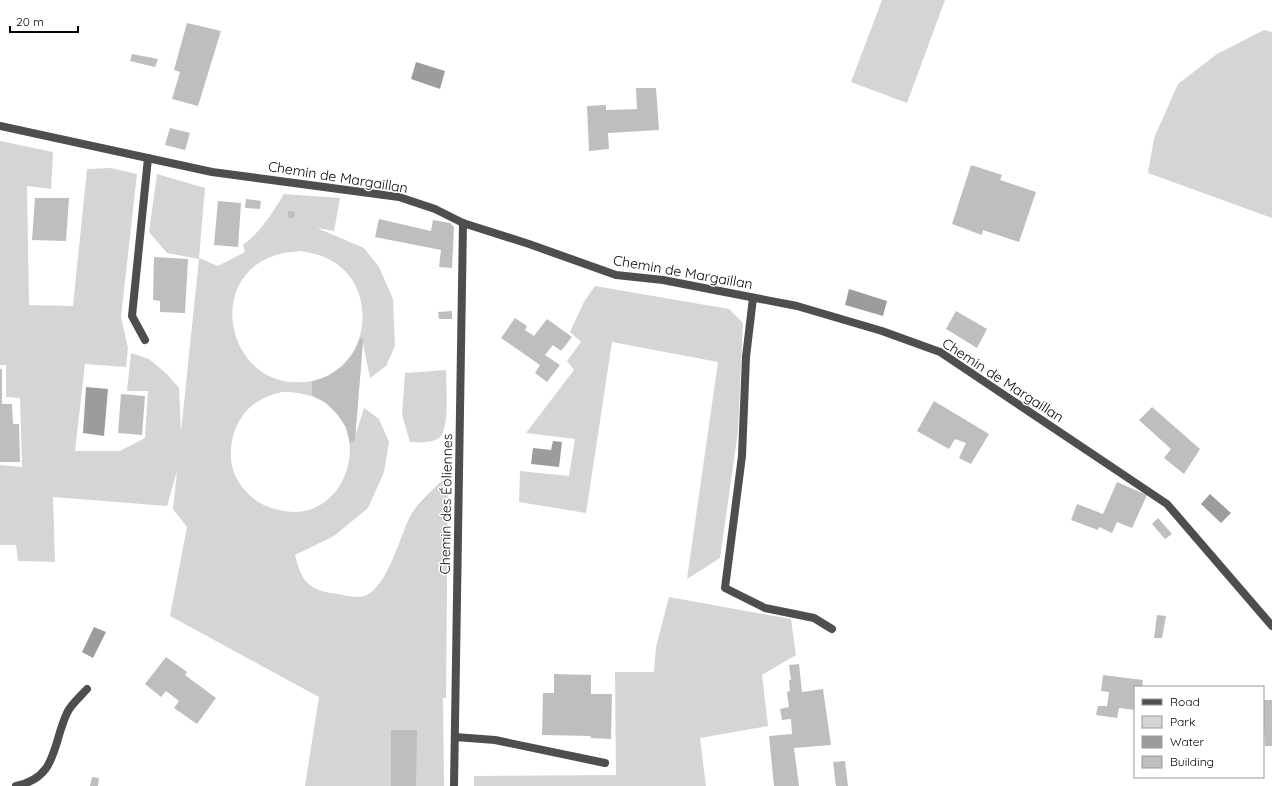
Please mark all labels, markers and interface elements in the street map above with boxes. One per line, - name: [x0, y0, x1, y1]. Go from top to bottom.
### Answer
- scale bar: [10, 8, 78, 34]
- text: 20 m: [16, 14, 44, 29]
- street label: Chemin de Margaillan: [267, 157, 409, 197]
- street label: Chemin de Margaillan: [612, 251, 754, 293]
- street label: Chemin de Margaillan: [939, 334, 1067, 426]
- street label: Chemin des Éoliennes: [436, 434, 456, 574]
- legend: [1134, 686, 1264, 778]
- text: Road: [1170, 694, 1200, 709]
- text: Park: [1170, 714, 1195, 729]
- text: Water: [1170, 734, 1205, 749]
- text: Building: [1170, 754, 1214, 769]

